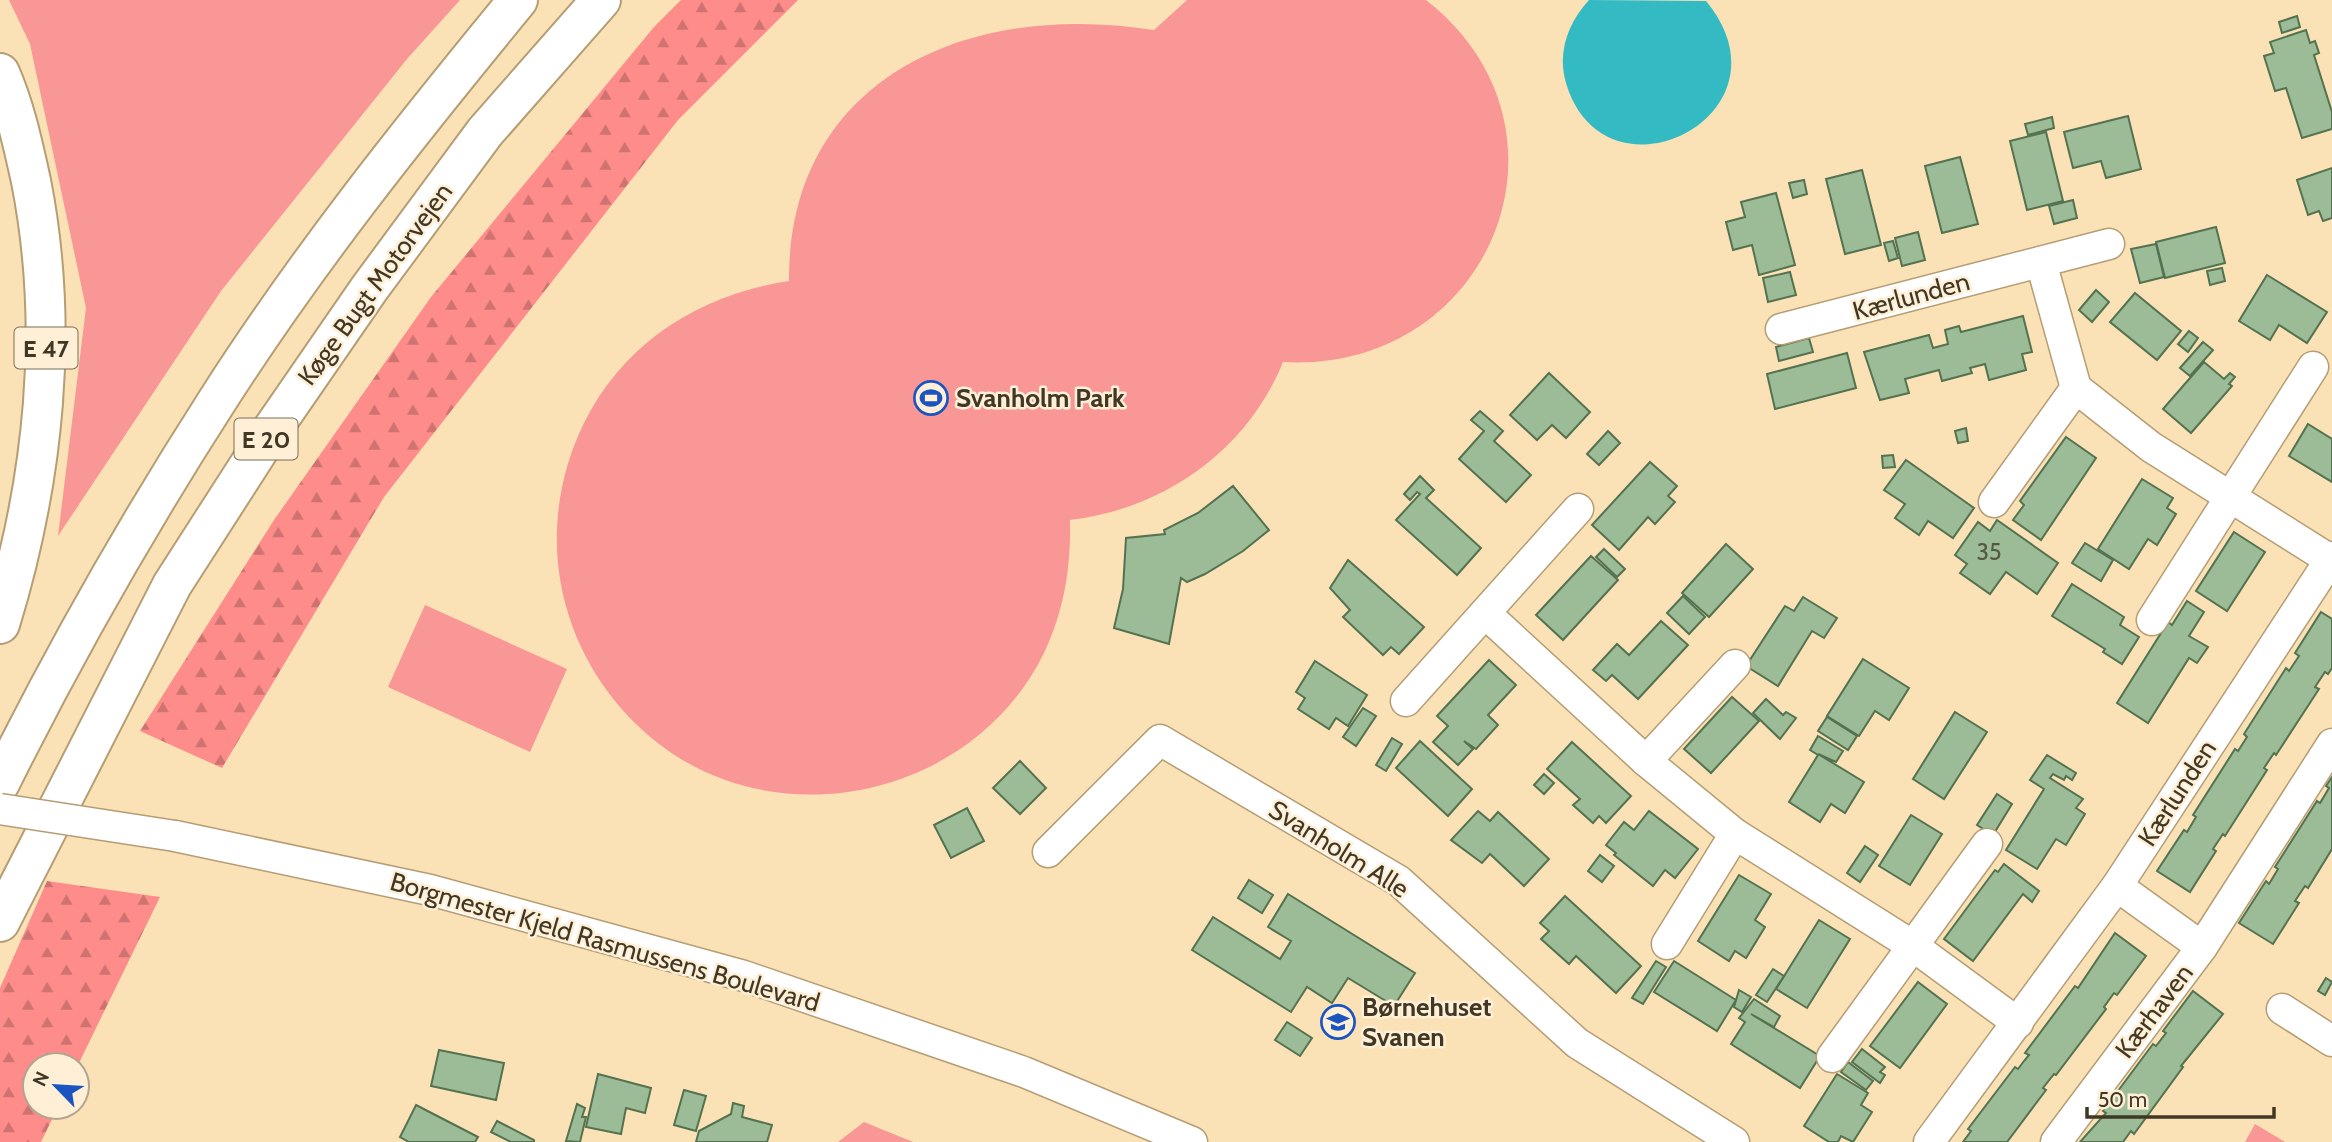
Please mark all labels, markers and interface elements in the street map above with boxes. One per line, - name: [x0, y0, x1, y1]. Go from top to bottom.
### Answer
- street label: Køge Bugt Motorvejen: [291, 177, 459, 391]
- street label: Kærlunden: [1849, 265, 1973, 327]
- road number: E 47: [14, 328, 78, 368]
- sports icon: Svanholm Park: [912, 379, 950, 417]
- place label: Svanholm Park: [956, 382, 1125, 414]
- road number: E 20: [234, 418, 298, 460]
- house number: 35: [1977, 538, 2001, 566]
- street label: Kærlunden: [2131, 734, 2223, 852]
- street label: Svanholm Alle: [1263, 793, 1415, 905]
- street label: Borgmester Kjeld Rasmussens Boulevard: [386, 865, 824, 1019]
- street label: Kærhaven: [2108, 958, 2200, 1064]
- place label: Børnehuset Svanen: [1362, 991, 1491, 1053]
- school or university icon: Børnehuset Svanen: [1319, 1003, 1357, 1041]
- north arrow: [21, 1051, 91, 1121]
- text: N: [28, 1068, 54, 1090]
- scale bar: [2087, 1076, 2274, 1120]
- text: 50 m: [2098, 1087, 2147, 1112]

